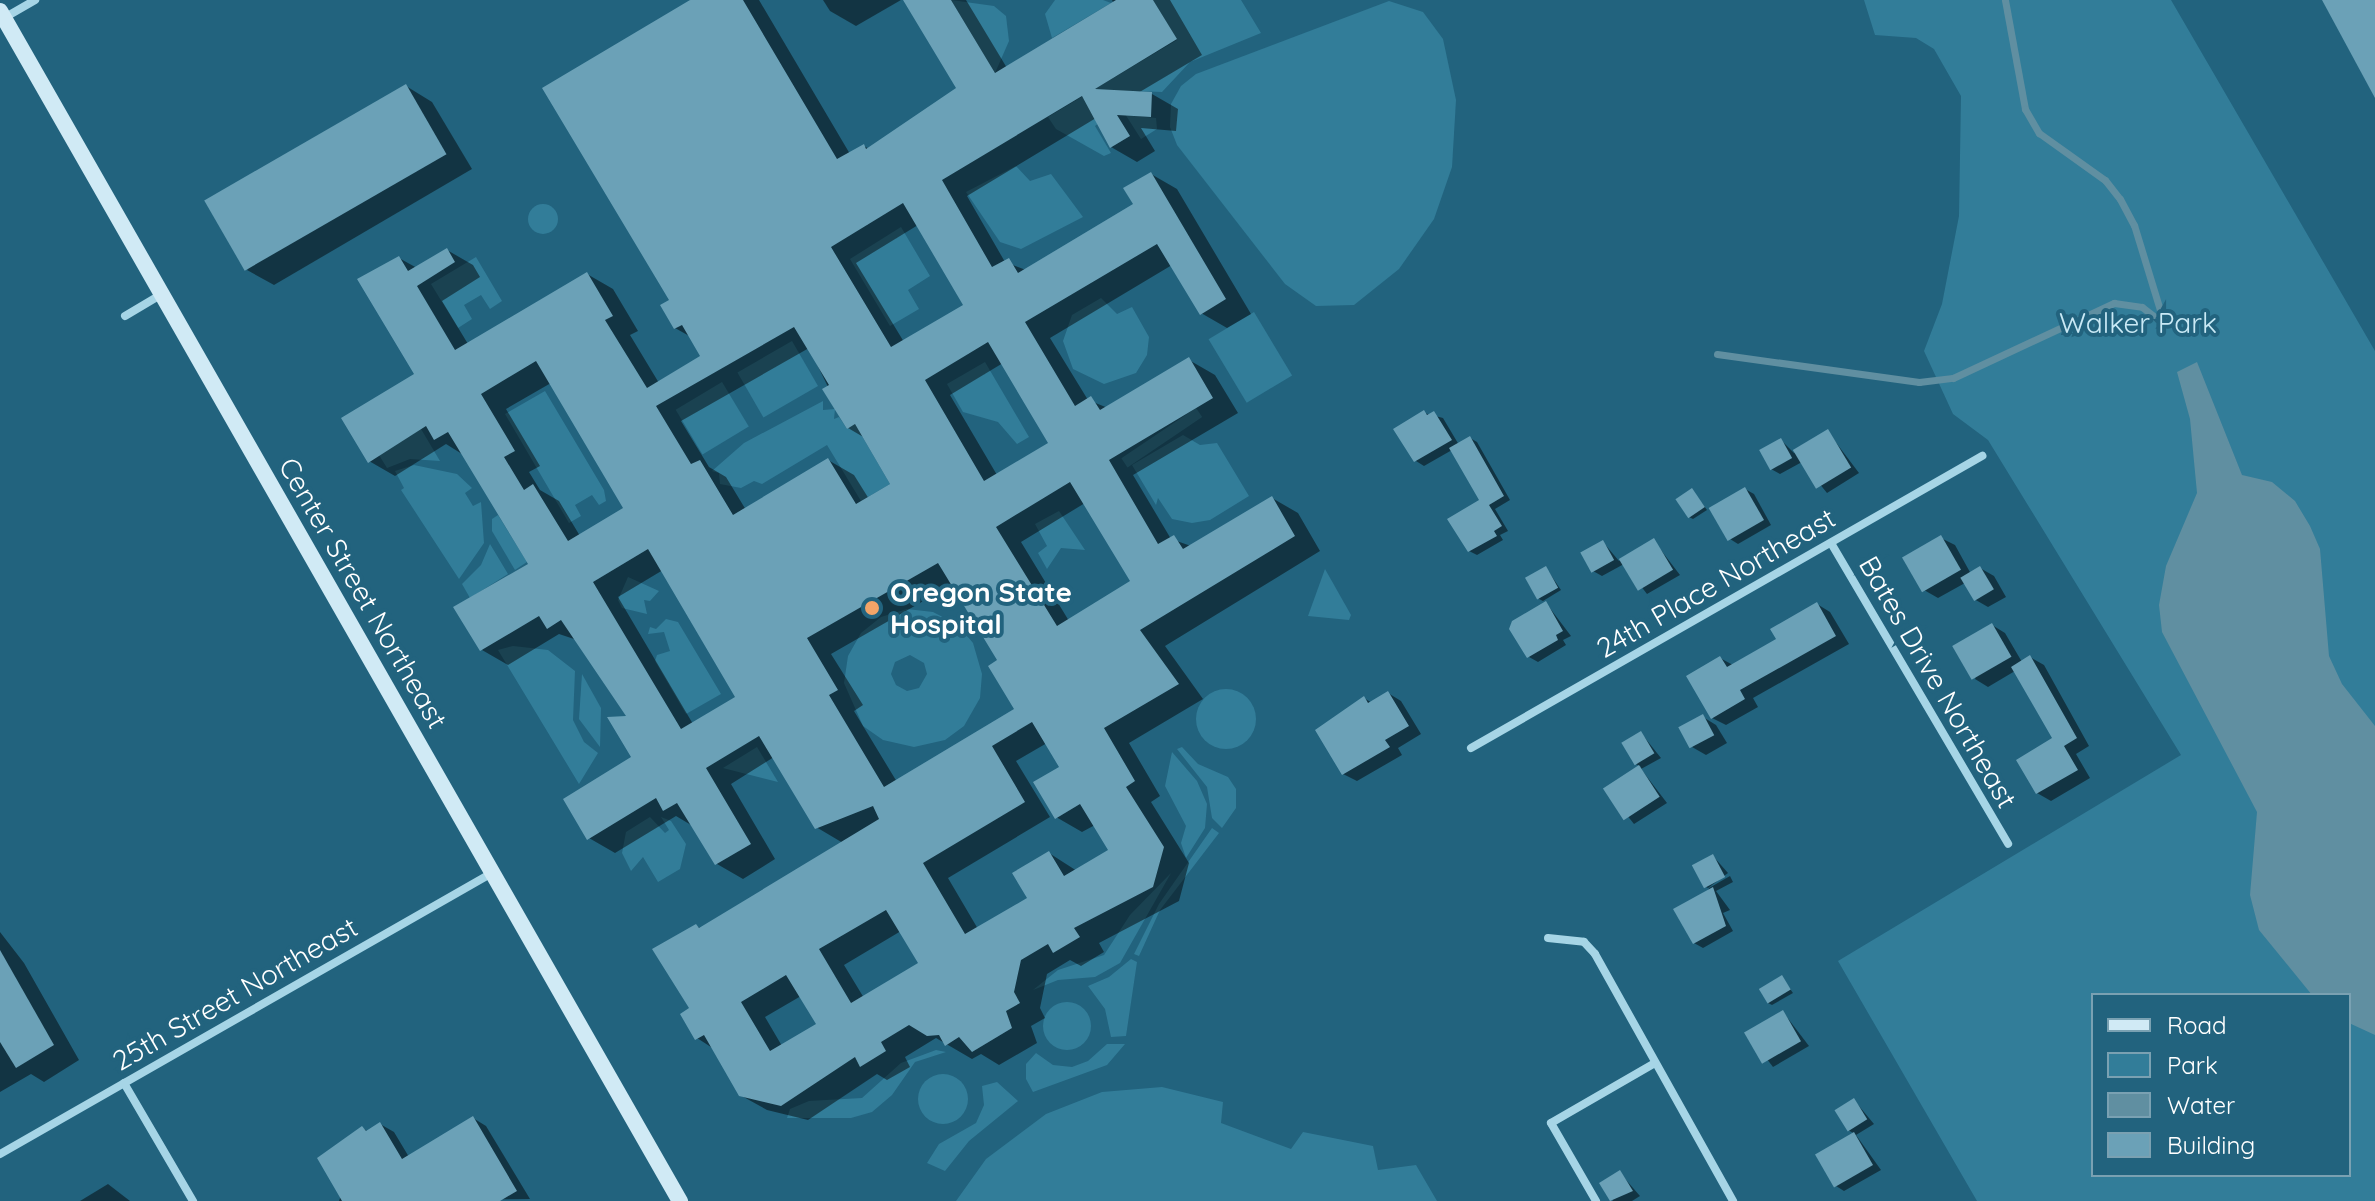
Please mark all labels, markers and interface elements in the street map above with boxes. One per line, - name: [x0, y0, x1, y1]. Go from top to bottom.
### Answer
- park label: Walker Park: [2059, 306, 2217, 340]
- street label: Center Street Northeast: [272, 452, 454, 734]
- street label: 24th Place Northeast: [1591, 501, 1841, 665]
- street label: Bates Drive Northeast: [1852, 550, 2024, 814]
- place label: Oregon State Hospital: [890, 575, 1072, 641]
- marker: Oregon State Hospital: [861, 597, 883, 619]
- street label: 25th Street Northeast: [107, 910, 363, 1078]
- legend: [2091, 993, 2351, 1177]
- text: Road: [2167, 1010, 2227, 1040]
- text: Park: [2167, 1050, 2218, 1080]
- text: Water: [2167, 1090, 2235, 1120]
- text: Building: [2167, 1130, 2255, 1160]

